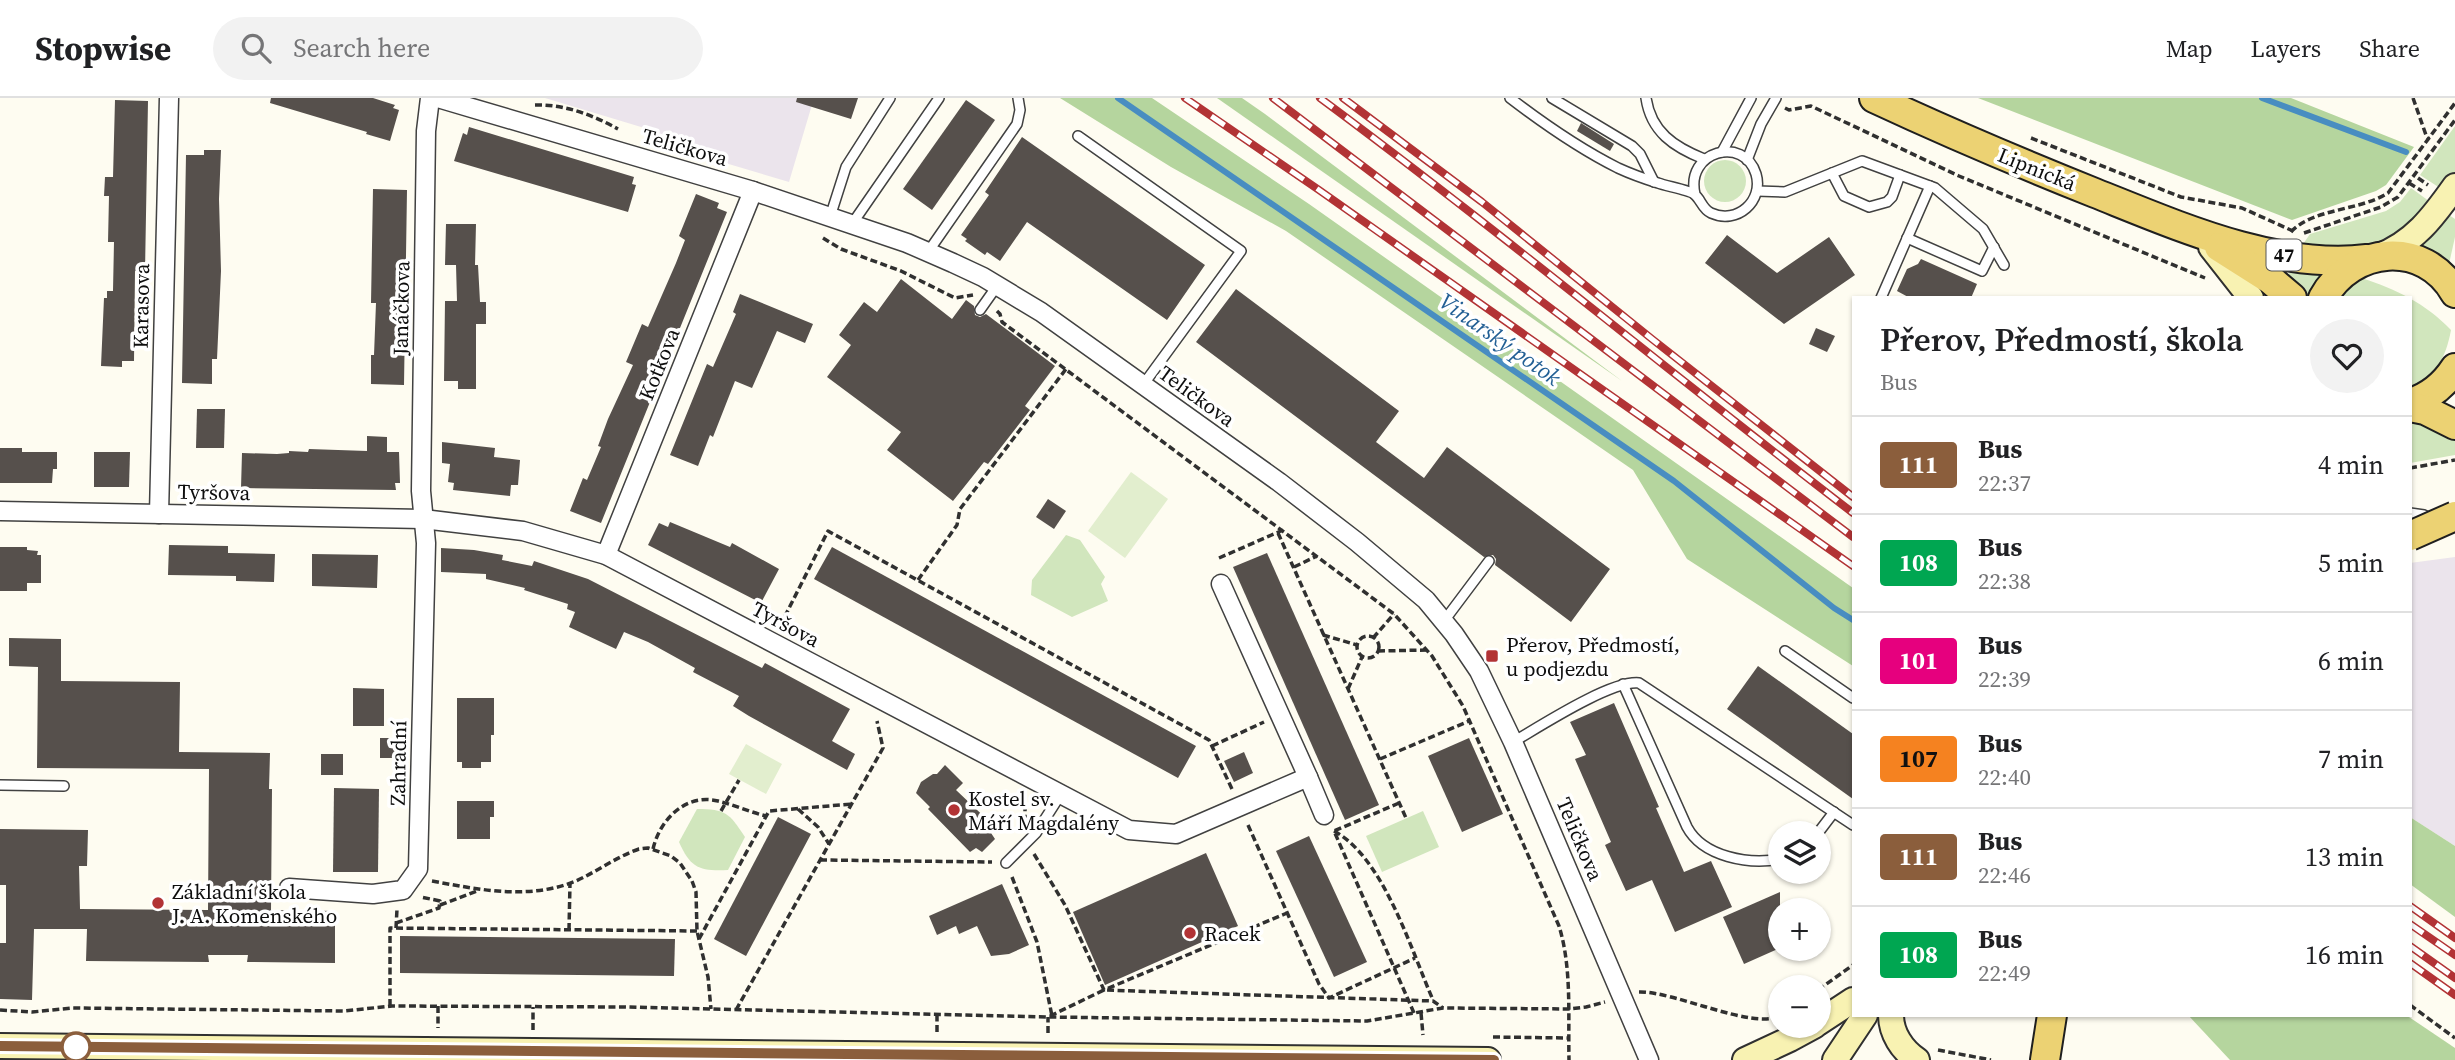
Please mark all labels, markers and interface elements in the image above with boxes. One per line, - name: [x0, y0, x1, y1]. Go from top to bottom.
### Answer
- search box: [213, 17, 703, 80]
- text: Stopwise: [35, 26, 171, 71]
- icon: search: [237, 29, 275, 67]
- text: Search here: [293, 30, 430, 66]
- text: Map: [2166, 32, 2213, 65]
- text: Layers: [2251, 32, 2321, 65]
- text: Share: [2359, 32, 2420, 65]
- street label: Teličkova: [639, 121, 731, 173]
- street label: Lipnická: [1994, 140, 2081, 198]
- road number: 47: [2266, 239, 2302, 270]
- street label: Janáčkova: [386, 260, 416, 357]
- street label: Karasova: [126, 263, 156, 349]
- water label: Vinarský potok: [1433, 285, 1568, 393]
- text: Přerov, Předmostí, škola: [1880, 317, 2243, 362]
- button: heart: [2310, 319, 2384, 393]
- street label: Kotkova: [631, 323, 687, 404]
- street label: Teličkova: [1153, 358, 1241, 434]
- text: Bus: [1880, 366, 1917, 398]
- text: Bus: [1978, 431, 2022, 467]
- text: 4 min: [2318, 447, 2384, 483]
- text: 111: [1899, 448, 1938, 481]
- text: 22:37: [1978, 467, 2031, 499]
- street label: Tyršova: [177, 477, 251, 507]
- text: Bus: [1978, 529, 2022, 565]
- text: 5 min: [2318, 545, 2384, 581]
- text: 108: [1899, 546, 1938, 579]
- text: 22:38: [1978, 565, 2031, 597]
- street label: Tyršova: [747, 594, 825, 654]
- text: Bus: [1978, 627, 2022, 663]
- place label: Přerov, Předmostí, u podjezdu: [1506, 630, 1680, 683]
- text: 6 min: [2318, 643, 2384, 679]
- text: 101: [1899, 644, 1938, 677]
- marker: Přerov, Předmostí, u podjezdu: [1484, 648, 1500, 664]
- text: 22:39: [1978, 663, 2031, 695]
- street label: Zahradní: [383, 720, 413, 806]
- text: Bus: [1978, 725, 2022, 761]
- text: 7 min: [2318, 741, 2384, 777]
- text: 107: [1899, 742, 1938, 775]
- text: 22:40: [1978, 761, 2031, 793]
- place label: Kostel sv. Máří Magdalény: [968, 784, 1119, 837]
- street label: Teličkova: [1549, 793, 1611, 885]
- marker: Kostel sv. Máří Magdalény: [946, 802, 962, 818]
- map controls: [1768, 821, 1831, 1038]
- button: layers: [1768, 821, 1831, 884]
- text: Bus: [1978, 823, 2022, 859]
- text: 13 min: [2305, 839, 2384, 875]
- text: 111: [1899, 840, 1938, 873]
- text: 22:46: [1978, 859, 2031, 891]
- place label: Základní škola J. A. Komenského: [171, 877, 337, 930]
- marker: Základní škola J. A. Komenského: [150, 895, 166, 911]
- button: +: [1768, 898, 1831, 961]
- place label: Racek: [1204, 919, 1261, 948]
- text: Bus: [1978, 921, 2022, 957]
- marker: Racek: [1182, 925, 1198, 941]
- text: 16 min: [2305, 937, 2384, 973]
- text: 108: [1899, 938, 1938, 971]
- text: 22:49: [1978, 957, 2031, 989]
- button: −: [1768, 975, 1831, 1038]
- unlabelled marker: [61, 1032, 91, 1060]

